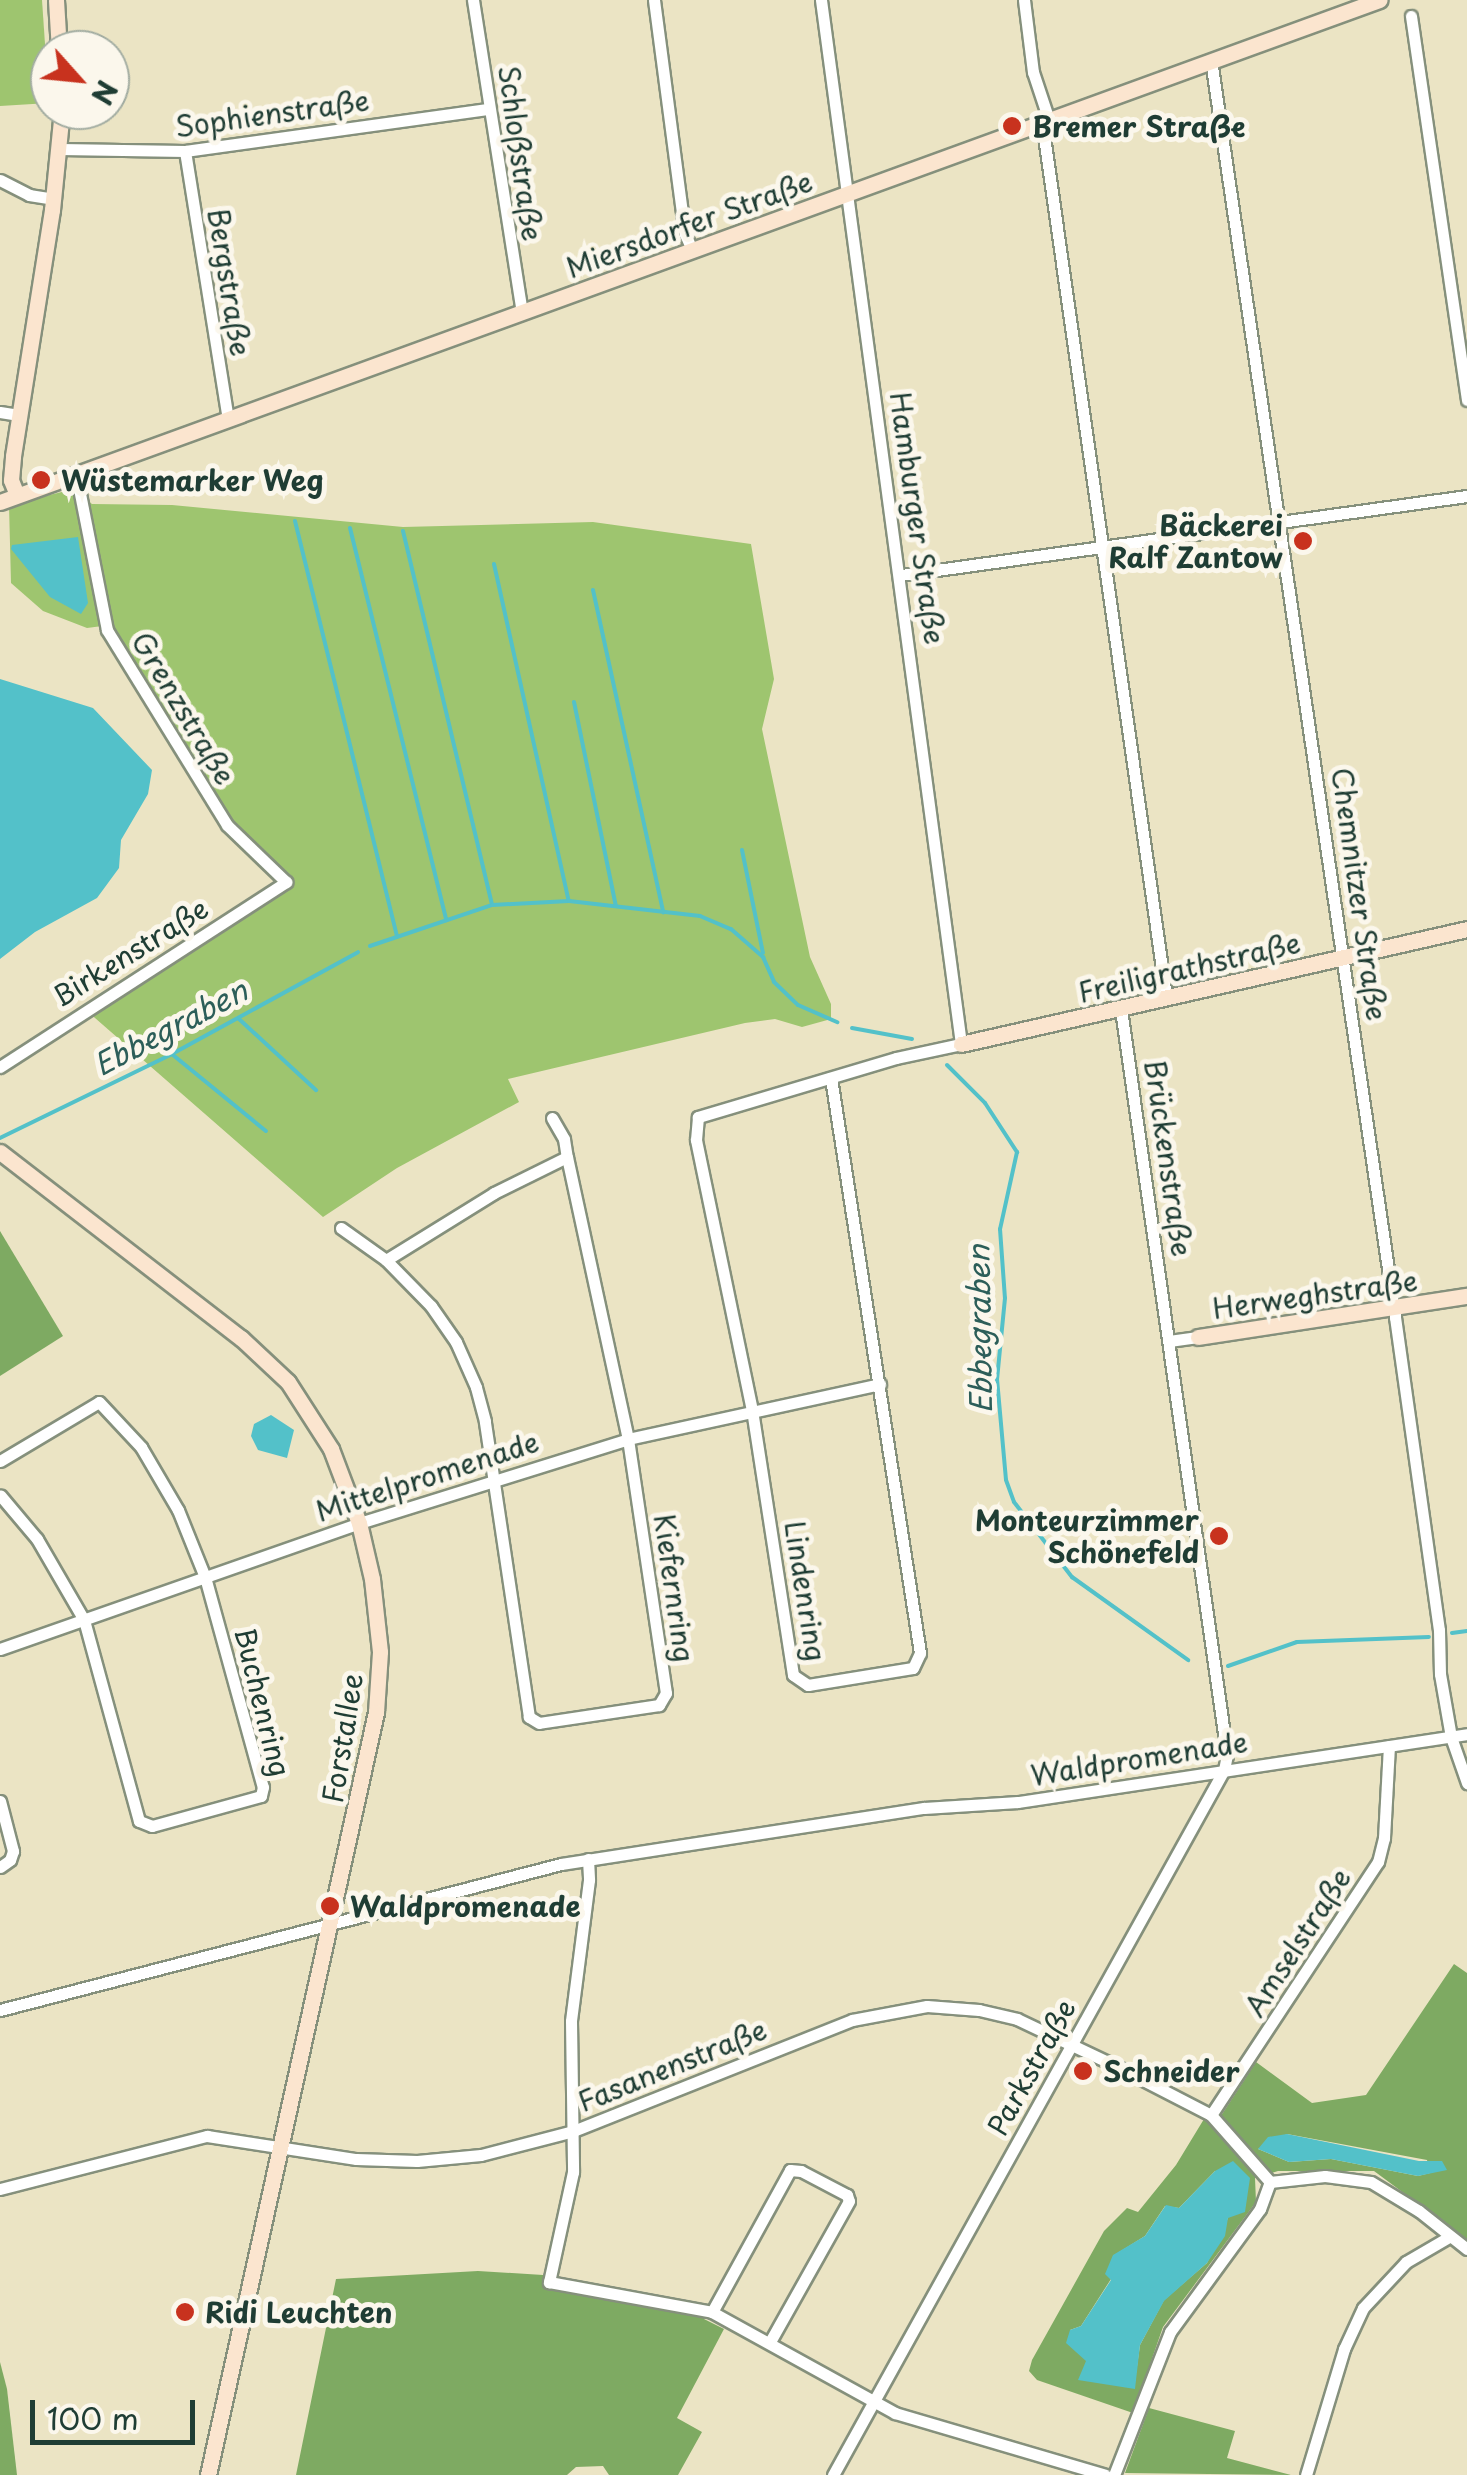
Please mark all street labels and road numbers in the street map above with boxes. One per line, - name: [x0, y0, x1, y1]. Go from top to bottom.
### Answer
- street label: Schloßstraße: [492, 63, 550, 243]
- street label: Sophienstraße: [173, 83, 371, 143]
- street label: Miersdorfer Straße: [561, 164, 817, 284]
- street label: Bergstraße: [202, 206, 258, 358]
- street label: Hamburger Straße: [884, 389, 952, 647]
- street label: Grenzstraße: [125, 626, 243, 790]
- street label: Chemnitzer Straße: [1326, 765, 1394, 1023]
- street label: Birkenstraße: [46, 891, 214, 1013]
- street label: Freiligrathstraße: [1075, 925, 1303, 1009]
- street label: Brückenstraße: [1139, 1058, 1199, 1258]
- street label: Herweghstraße: [1210, 1263, 1420, 1325]
- street label: Mittelpromenade: [311, 1424, 543, 1528]
- street label: Kiefernring: [648, 1512, 702, 1664]
- street label: Lindenring: [778, 1519, 834, 1663]
- street label: Buchenring: [228, 1624, 298, 1780]
- street label: Forstallee: [315, 1671, 369, 1805]
- street label: Waldpromenade: [1028, 1724, 1250, 1792]
- street label: Amselstraße: [1237, 1862, 1357, 2022]
- street label: Parkstraße: [980, 1993, 1082, 2141]
- street label: Fasanenstraße: [573, 2012, 771, 2118]

